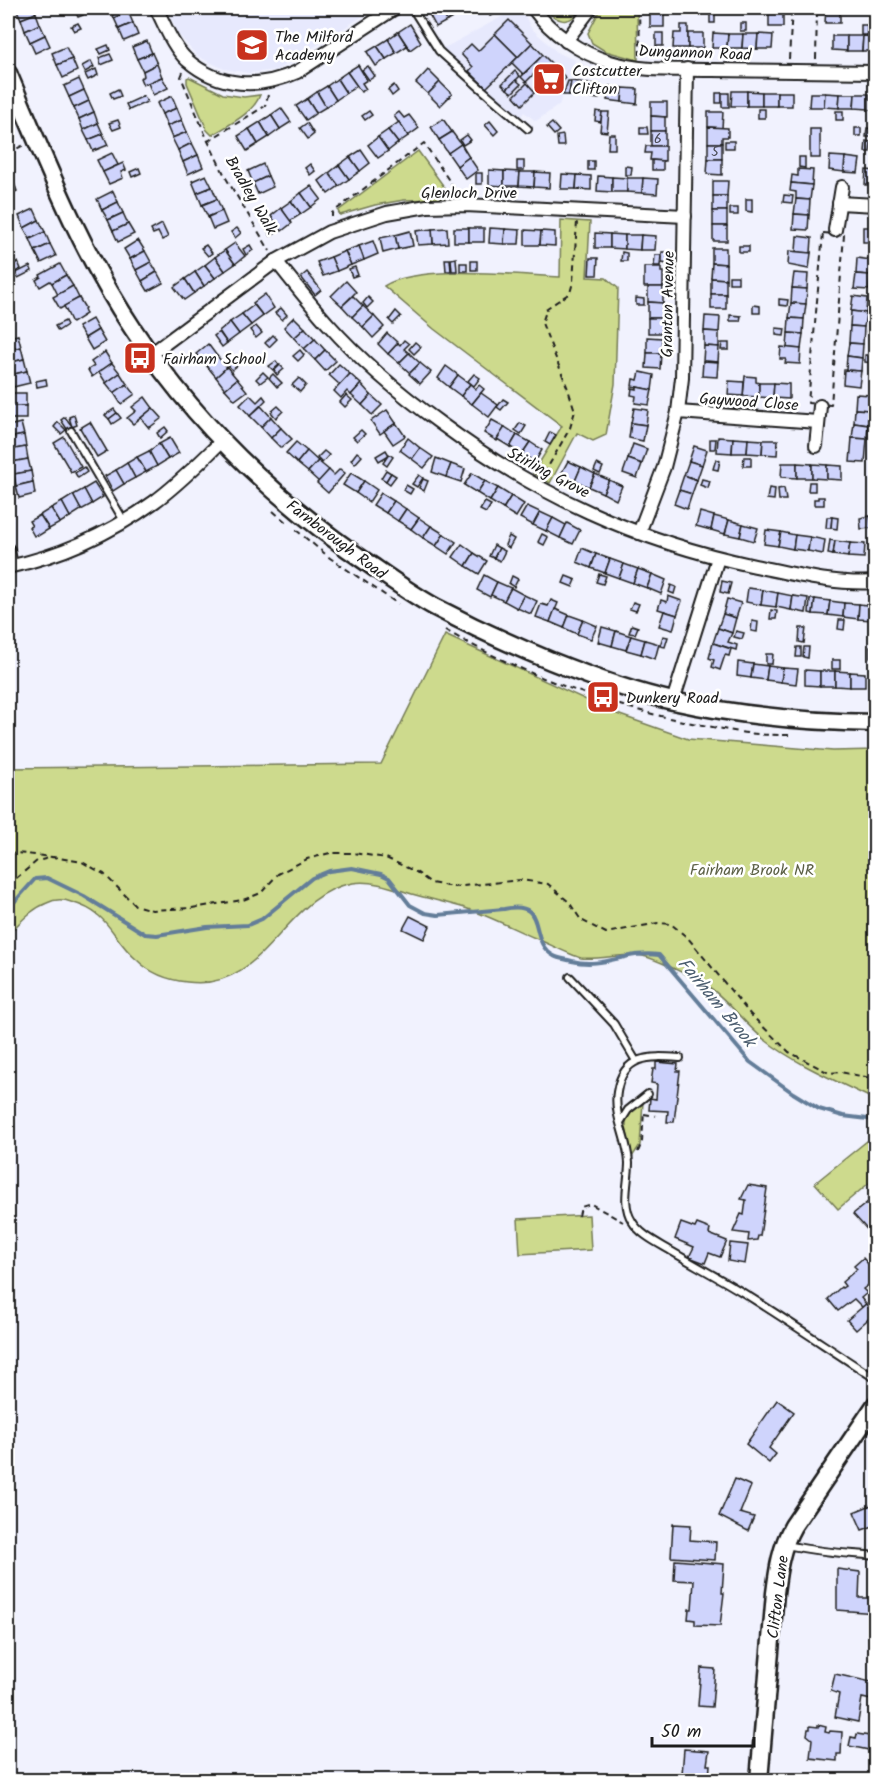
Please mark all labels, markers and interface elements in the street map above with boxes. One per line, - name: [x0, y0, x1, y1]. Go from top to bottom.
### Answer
- place label: The Milford Academy: [275, 25, 354, 68]
- school or university icon: The Milford Academy: [234, 27, 270, 63]
- street label: Dungannon Road: [638, 39, 753, 68]
- place label: Costcutter Clifton: [572, 59, 643, 102]
- supermarket icon: Costcutter Clifton: [531, 61, 567, 97]
- house number: 6: [654, 128, 662, 150]
- house number: 5: [711, 141, 720, 163]
- street label: Bradley Walk: [218, 152, 284, 240]
- street label: Glenloch Drive: [421, 181, 517, 206]
- street label: Granton Avenue: [655, 251, 682, 358]
- bus stop icon: Fairham School: [122, 340, 158, 376]
- place label: Fairham School: [163, 347, 266, 372]
- street label: Gaywood Close: [699, 387, 799, 418]
- street label: Stirling Grove: [503, 441, 594, 506]
- street label: Farnborough Road: [281, 494, 392, 587]
- bus stop icon: Dunkery Road: [585, 679, 621, 715]
- place label: Dunkery Road: [626, 686, 720, 711]
- park label: Fairham Brook NR: [690, 858, 814, 883]
- water label: Fairham Brook: [669, 952, 764, 1056]
- street label: Clifton Lane: [761, 1554, 796, 1640]
- scale bar: [652, 1710, 754, 1748]
- text: 50 m: [661, 1718, 701, 1747]

